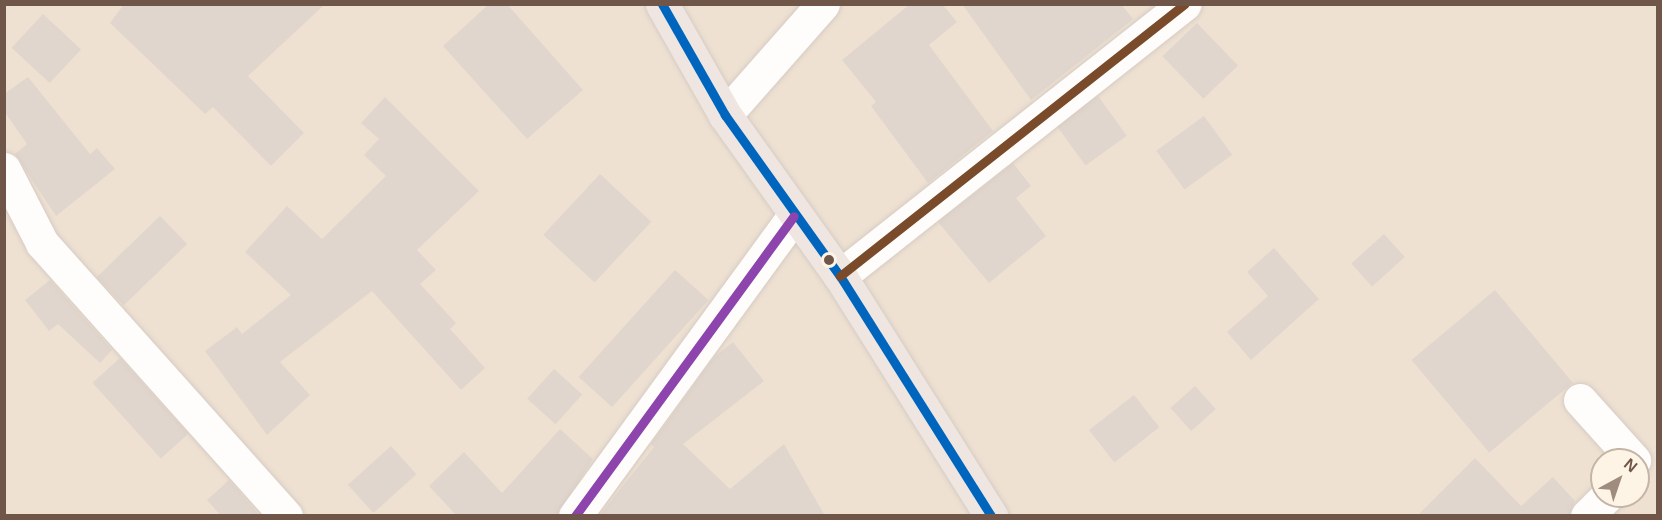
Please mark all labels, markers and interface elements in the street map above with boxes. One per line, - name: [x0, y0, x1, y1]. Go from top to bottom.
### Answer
- unlabelled marker: [823, 254, 835, 266]
- north arrow: [1590, 448, 1650, 508]
- text: N: [1621, 455, 1640, 476]

